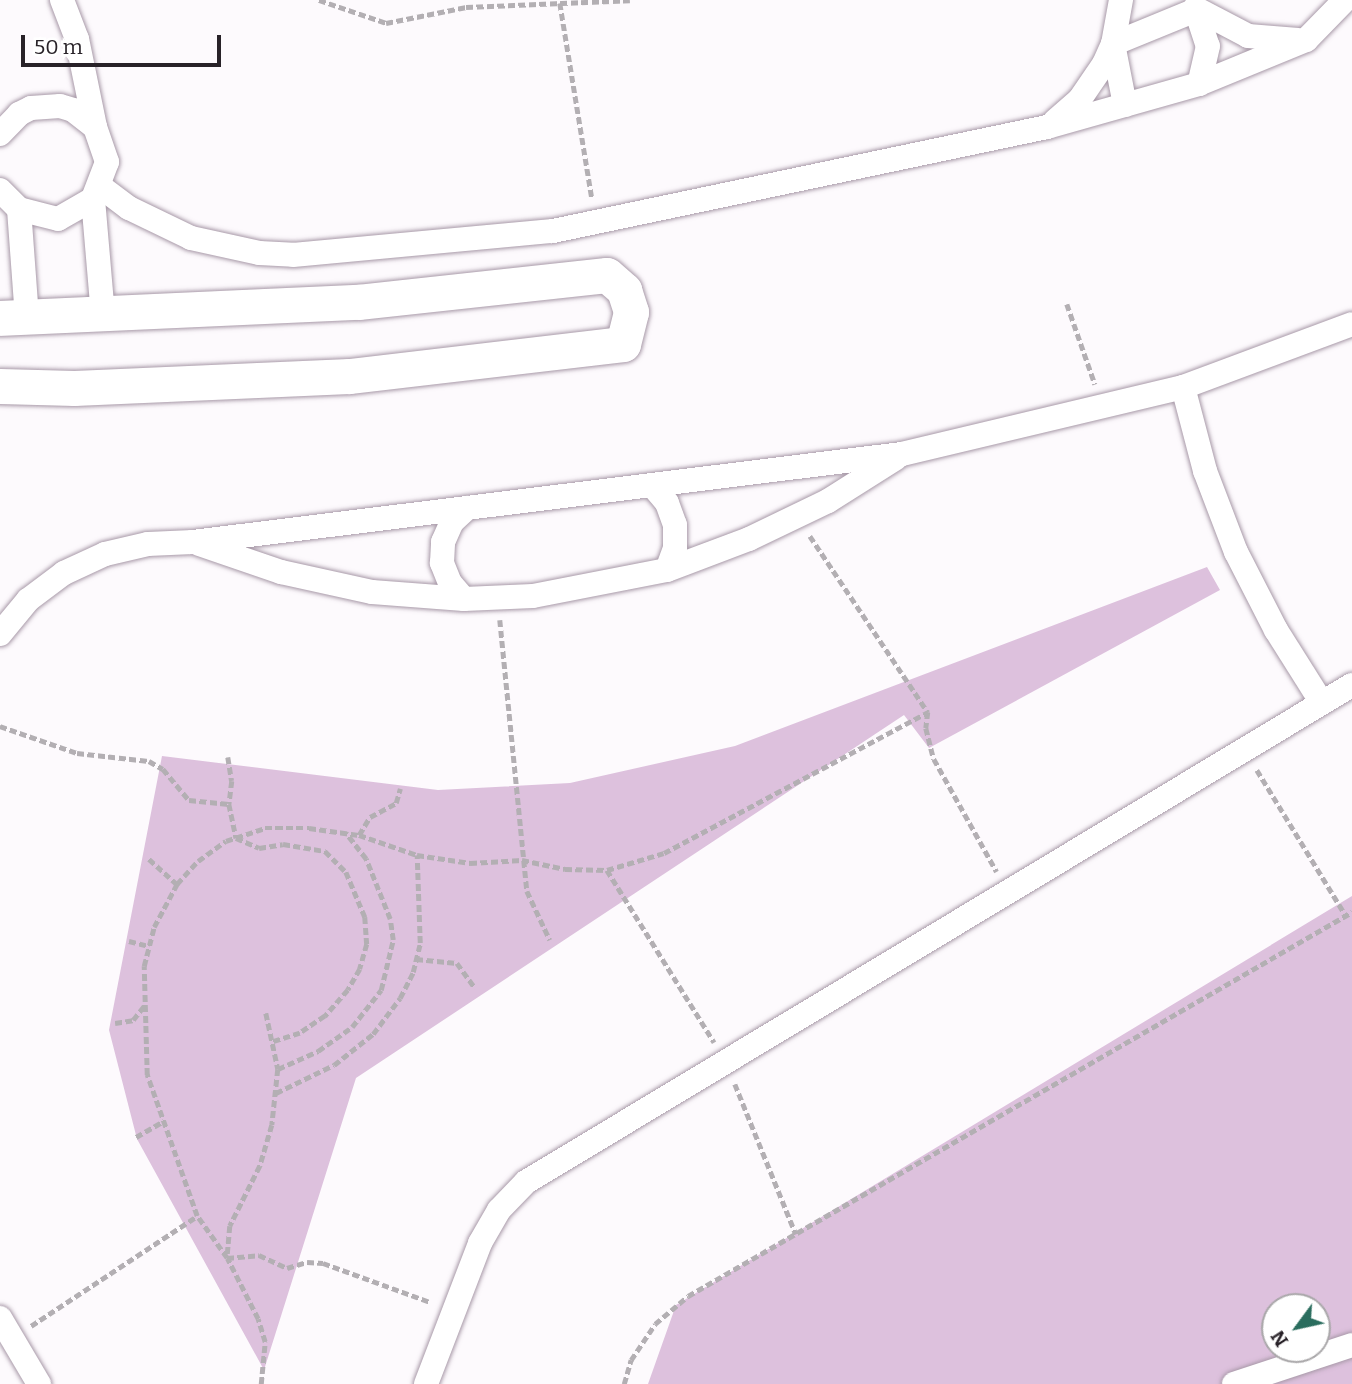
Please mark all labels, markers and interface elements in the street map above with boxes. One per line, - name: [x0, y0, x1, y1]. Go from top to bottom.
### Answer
- scale bar: [24, 21, 224, 65]
- text: 50 m: [34, 34, 83, 60]
- north arrow: [1261, 1293, 1331, 1363]
- text: N: [1266, 1326, 1293, 1351]

